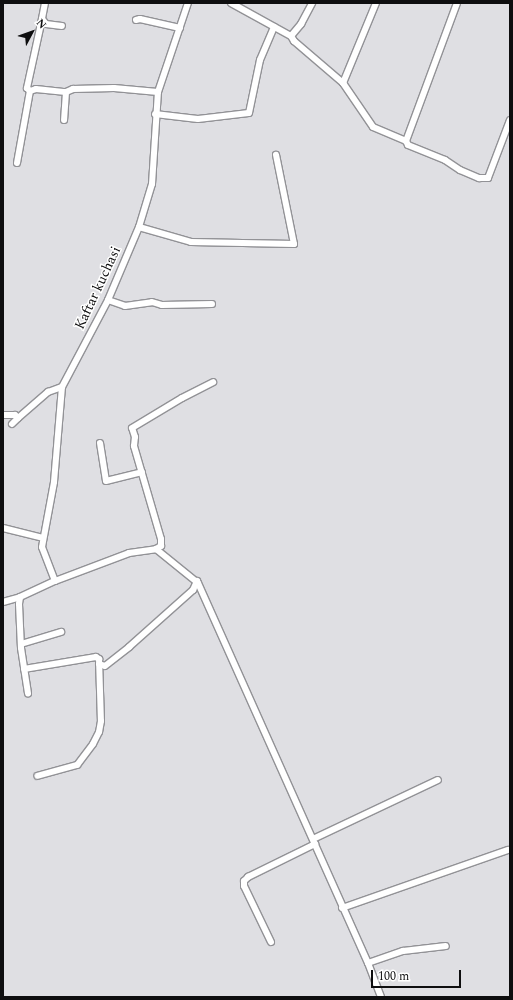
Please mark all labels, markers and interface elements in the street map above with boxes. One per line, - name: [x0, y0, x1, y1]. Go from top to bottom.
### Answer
- north arrow: [12, 12, 52, 52]
- text: N: [32, 15, 51, 33]
- street label: Kaftar kuchasi: [71, 244, 125, 332]
- scale bar: [373, 962, 463, 988]
- text: 100 m: [378, 967, 409, 986]

